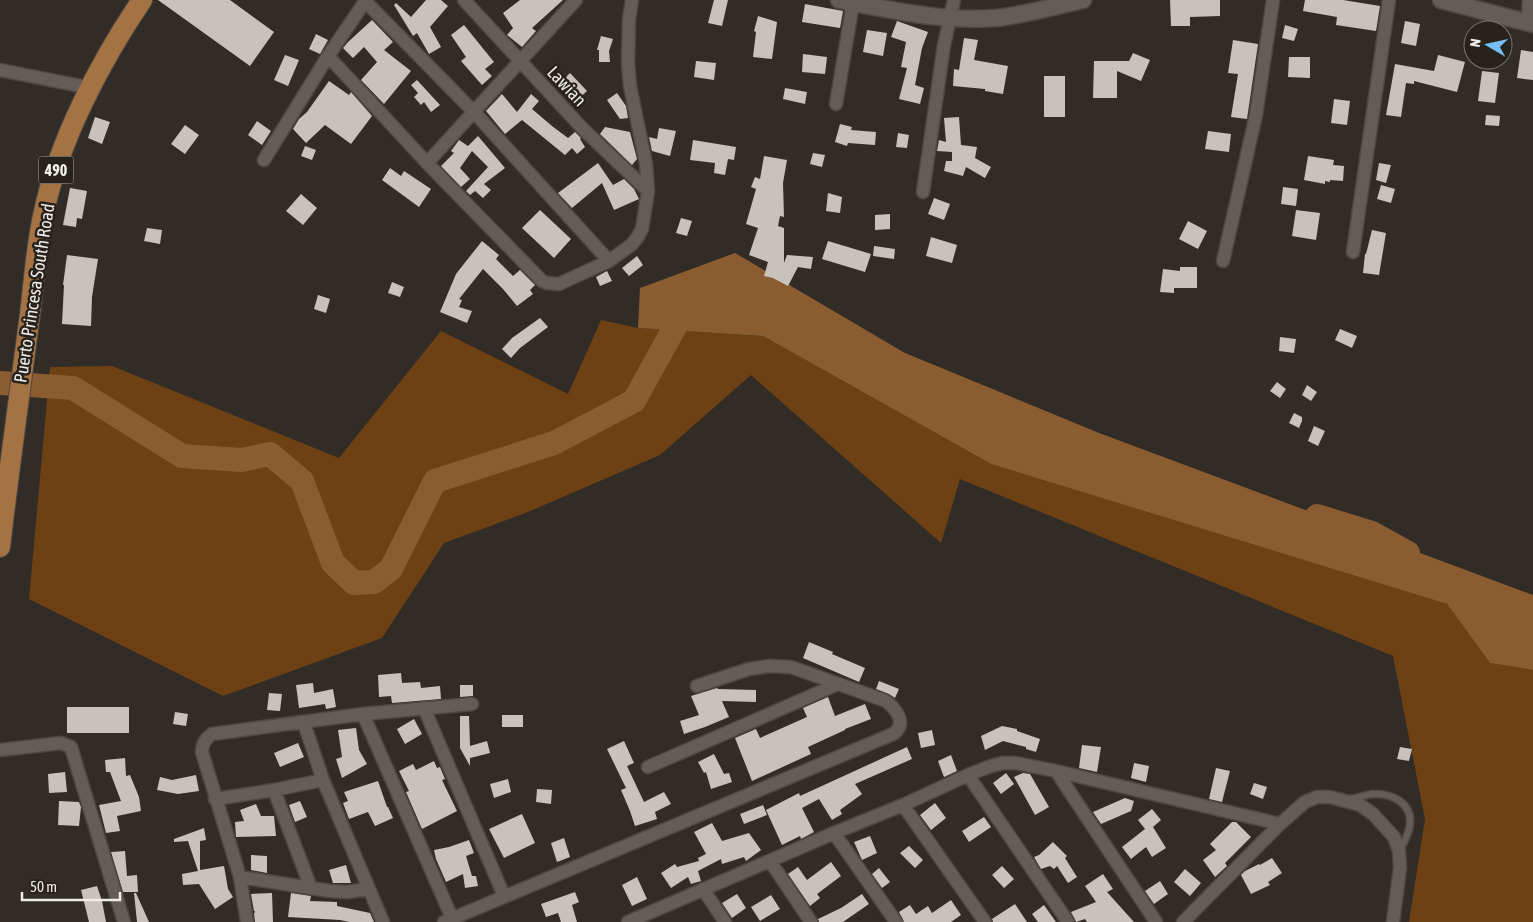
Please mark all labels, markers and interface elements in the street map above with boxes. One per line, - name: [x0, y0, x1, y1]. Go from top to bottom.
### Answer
- north arrow: [1463, 20, 1513, 70]
- text: N: [1467, 38, 1484, 48]
- street label: Lawian: [543, 62, 591, 110]
- road number: 490: [38, 156, 74, 184]
- street label: Puerto Princesa South Road: [9, 202, 59, 384]
- scale bar: [22, 870, 120, 902]
- text: 50 m: [30, 878, 57, 895]

